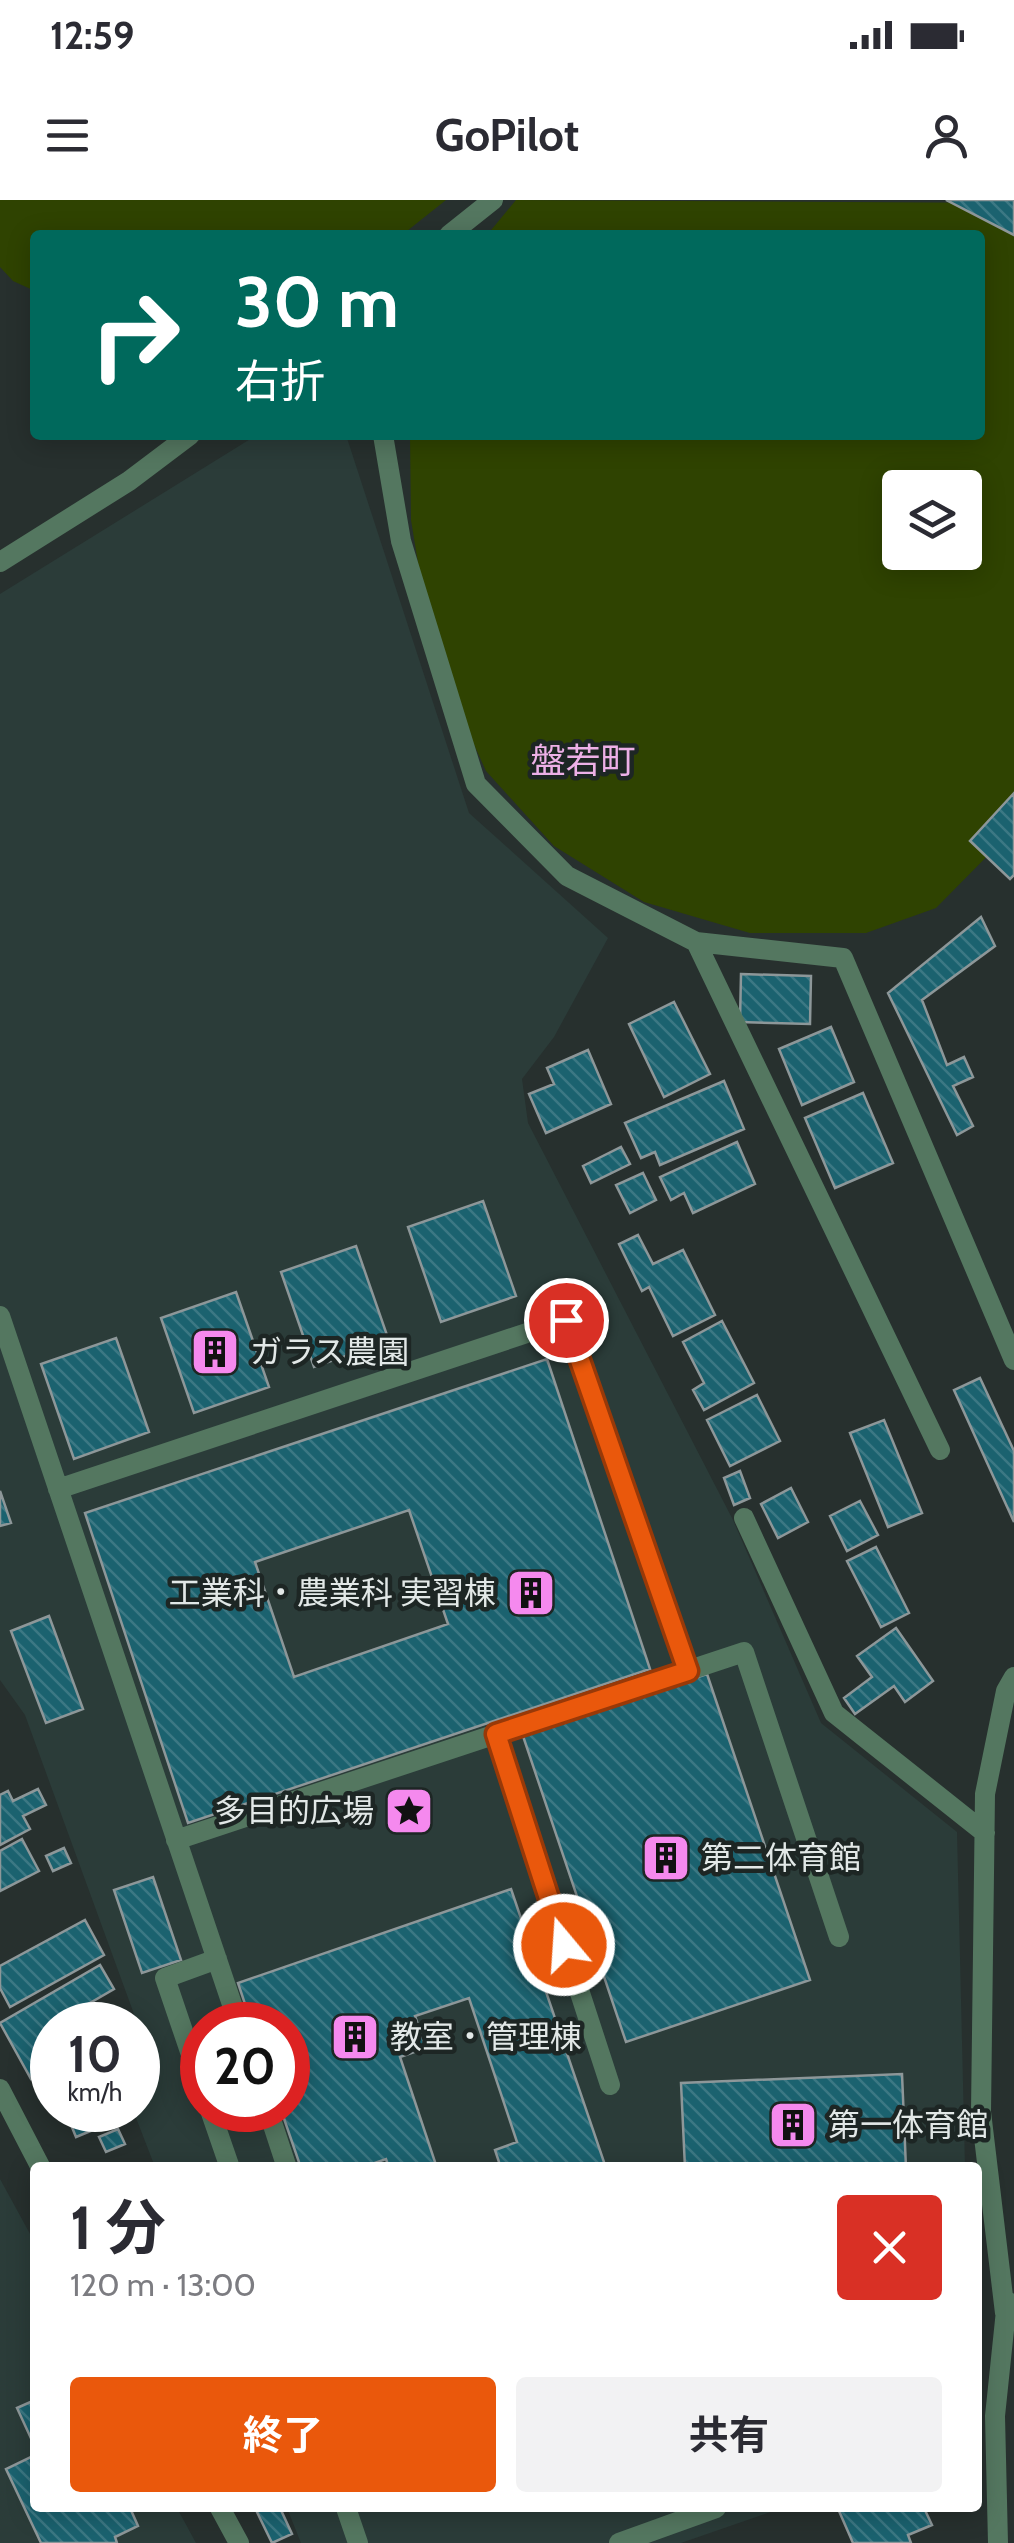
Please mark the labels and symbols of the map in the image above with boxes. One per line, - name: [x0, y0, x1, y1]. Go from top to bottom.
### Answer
- district label: 盤若町: [530, 739, 636, 782]
- pin: [524, 1278, 609, 1363]
- building icon: ガラス農園: [189, 1326, 241, 1378]
- place label: ガラス農園: [250, 1332, 409, 1371]
- building icon: 工業科・農業科 実習棟: [505, 1567, 557, 1619]
- place label: 工業科・農業科 実習棟: [169, 1573, 496, 1612]
- place icon: 多目的広場: [383, 1785, 435, 1837]
- place label: 多目的広場: [214, 1791, 374, 1830]
- building icon: 第二体育館: [640, 1832, 692, 1884]
- place label: 第二体育館: [701, 1838, 861, 1877]
- position arrow: [512, 1893, 616, 1997]
- speed limit sign: 20: [180, 2002, 310, 2132]
- building icon: 教室・管理棟: [329, 2011, 381, 2063]
- place label: 教室・管理棟: [390, 2017, 582, 2056]
- building icon: 第一体育館: [767, 2099, 819, 2151]
- place label: 第一体育館: [828, 2105, 988, 2144]

